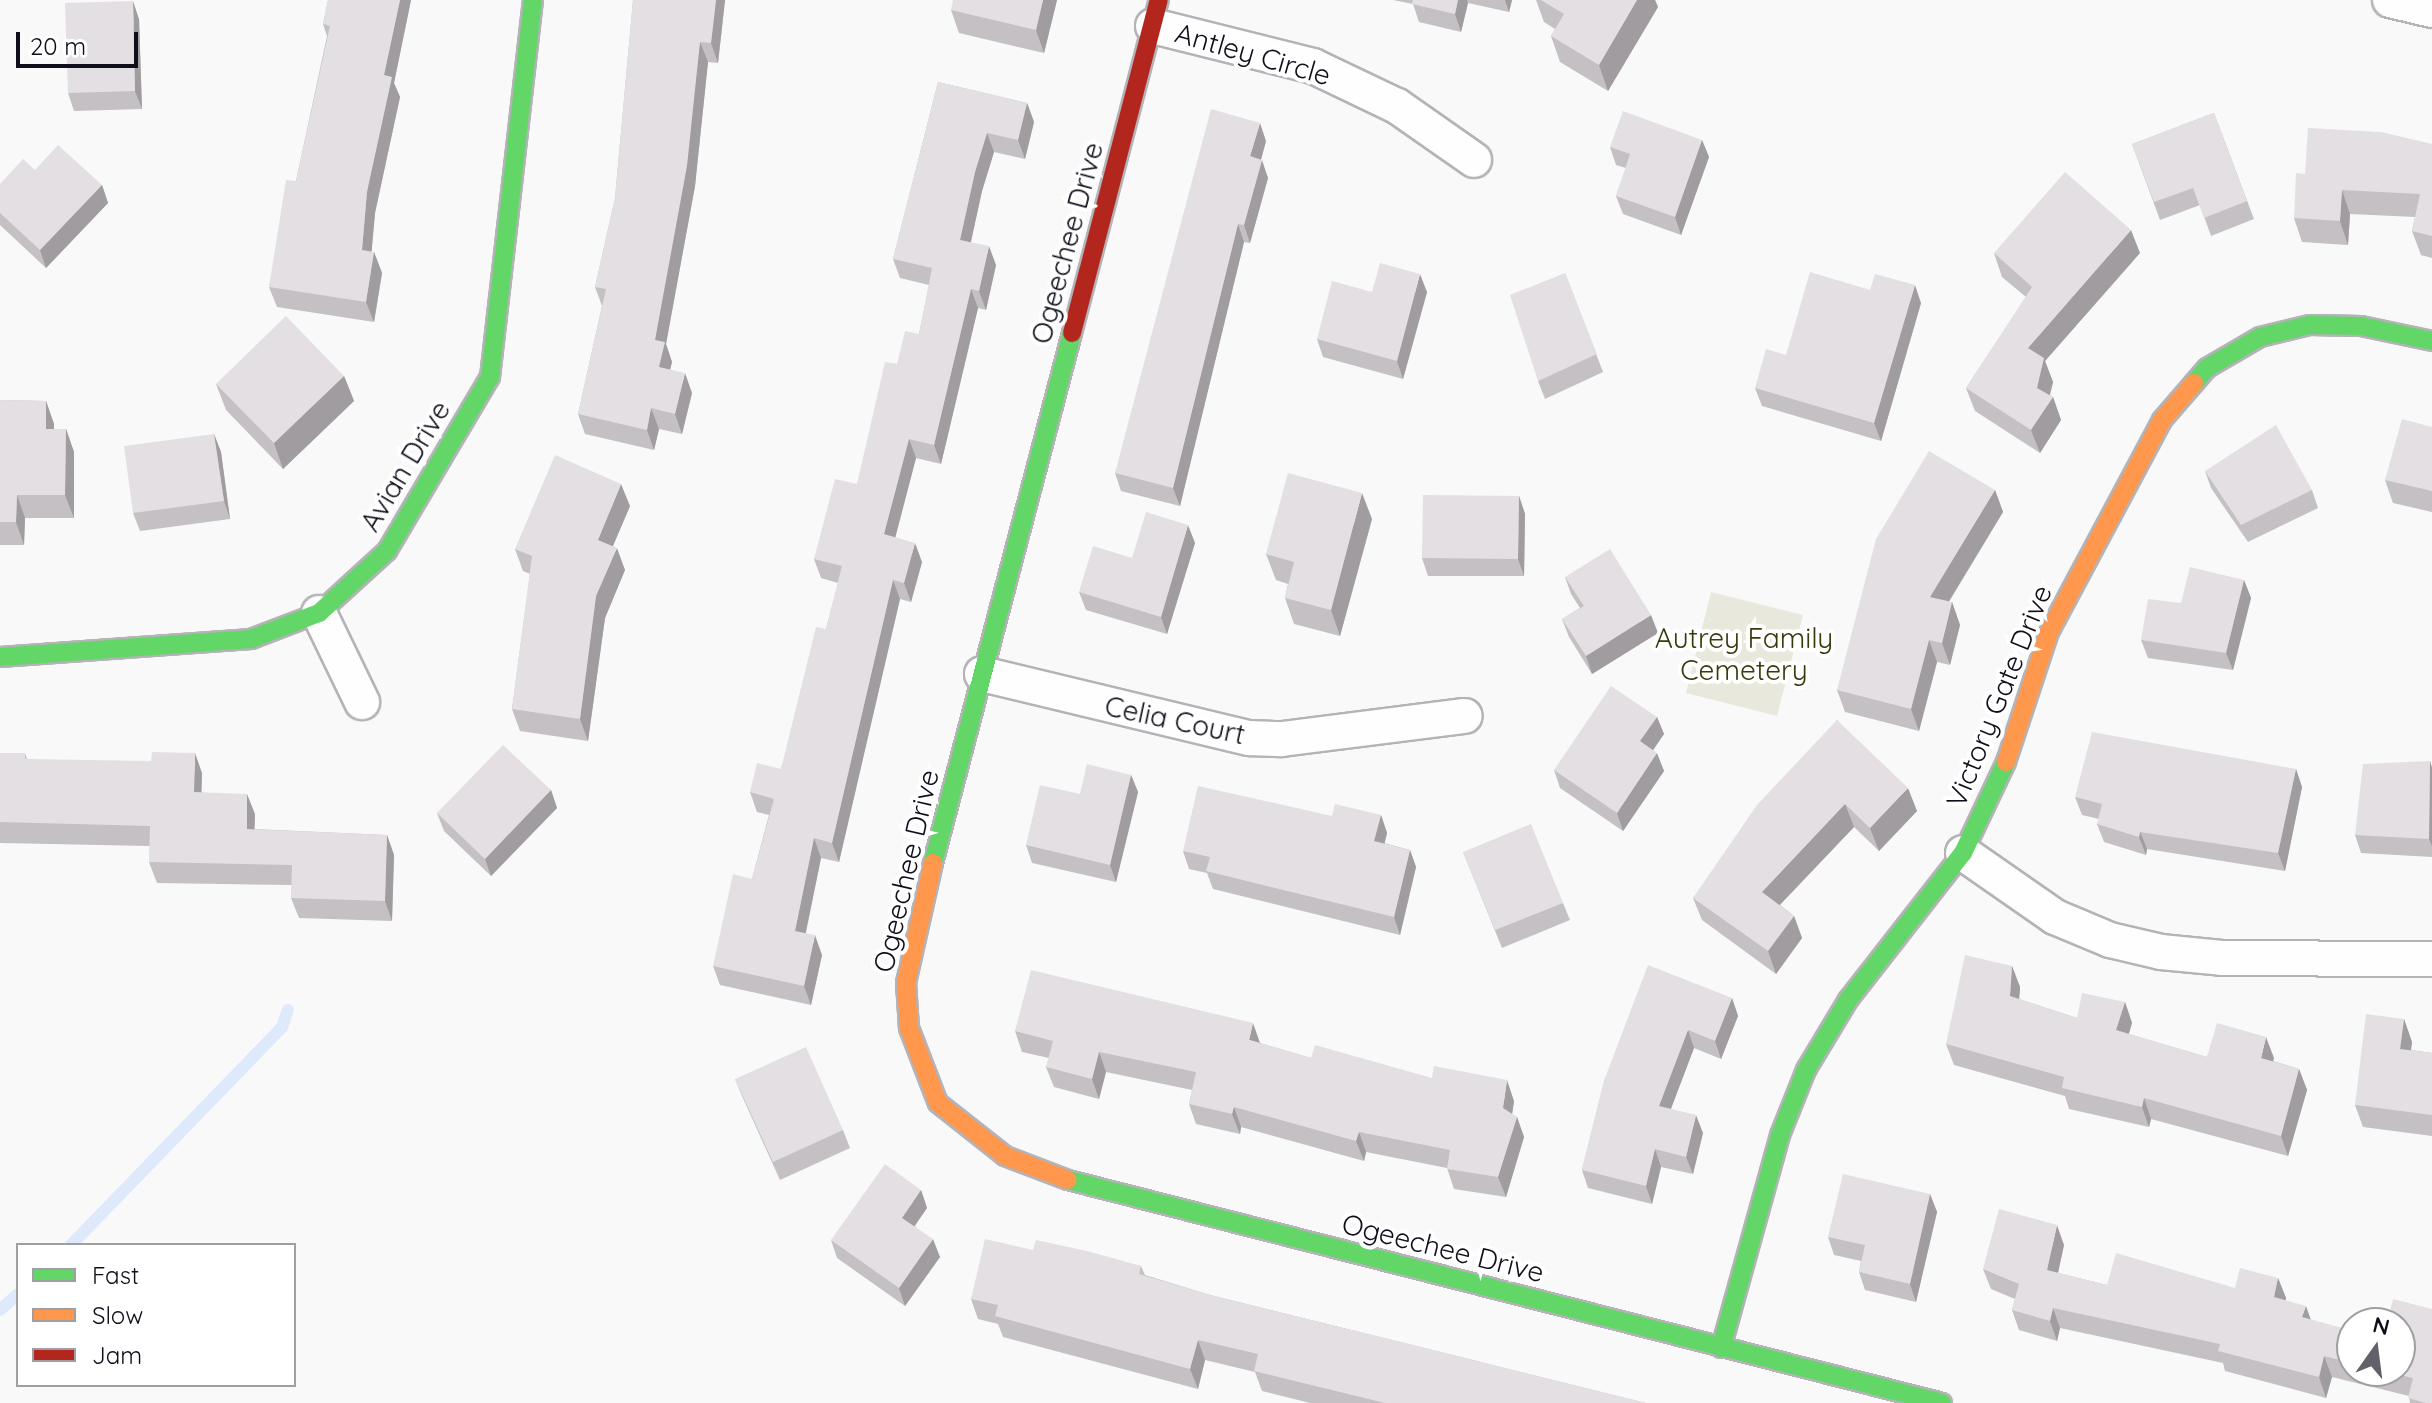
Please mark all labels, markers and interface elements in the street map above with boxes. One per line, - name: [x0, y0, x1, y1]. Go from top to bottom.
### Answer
- scale bar: [20, 16, 142, 66]
- street label: Antley Circle: [1171, 16, 1335, 92]
- text: 20 m: [30, 31, 86, 61]
- street label: Ogeechee Drive: [1024, 139, 1110, 347]
- street label: Avian Drive: [353, 395, 457, 537]
- street label: Victory Gate Drive: [1939, 580, 2059, 812]
- park label: Autrey Family Cemetery: [1655, 621, 1833, 687]
- street label: Celia Court: [1102, 689, 1248, 751]
- street label: Ogeechee Drive: [866, 766, 946, 976]
- street label: Ogeechee Drive: [1338, 1207, 1548, 1289]
- legend: [16, 1243, 296, 1387]
- text: Fast: [92, 1260, 139, 1290]
- text: Slow: [92, 1300, 143, 1330]
- north arrow: [2336, 1307, 2416, 1387]
- text: N: [2370, 1310, 2393, 1341]
- text: Jam: [92, 1340, 142, 1370]

